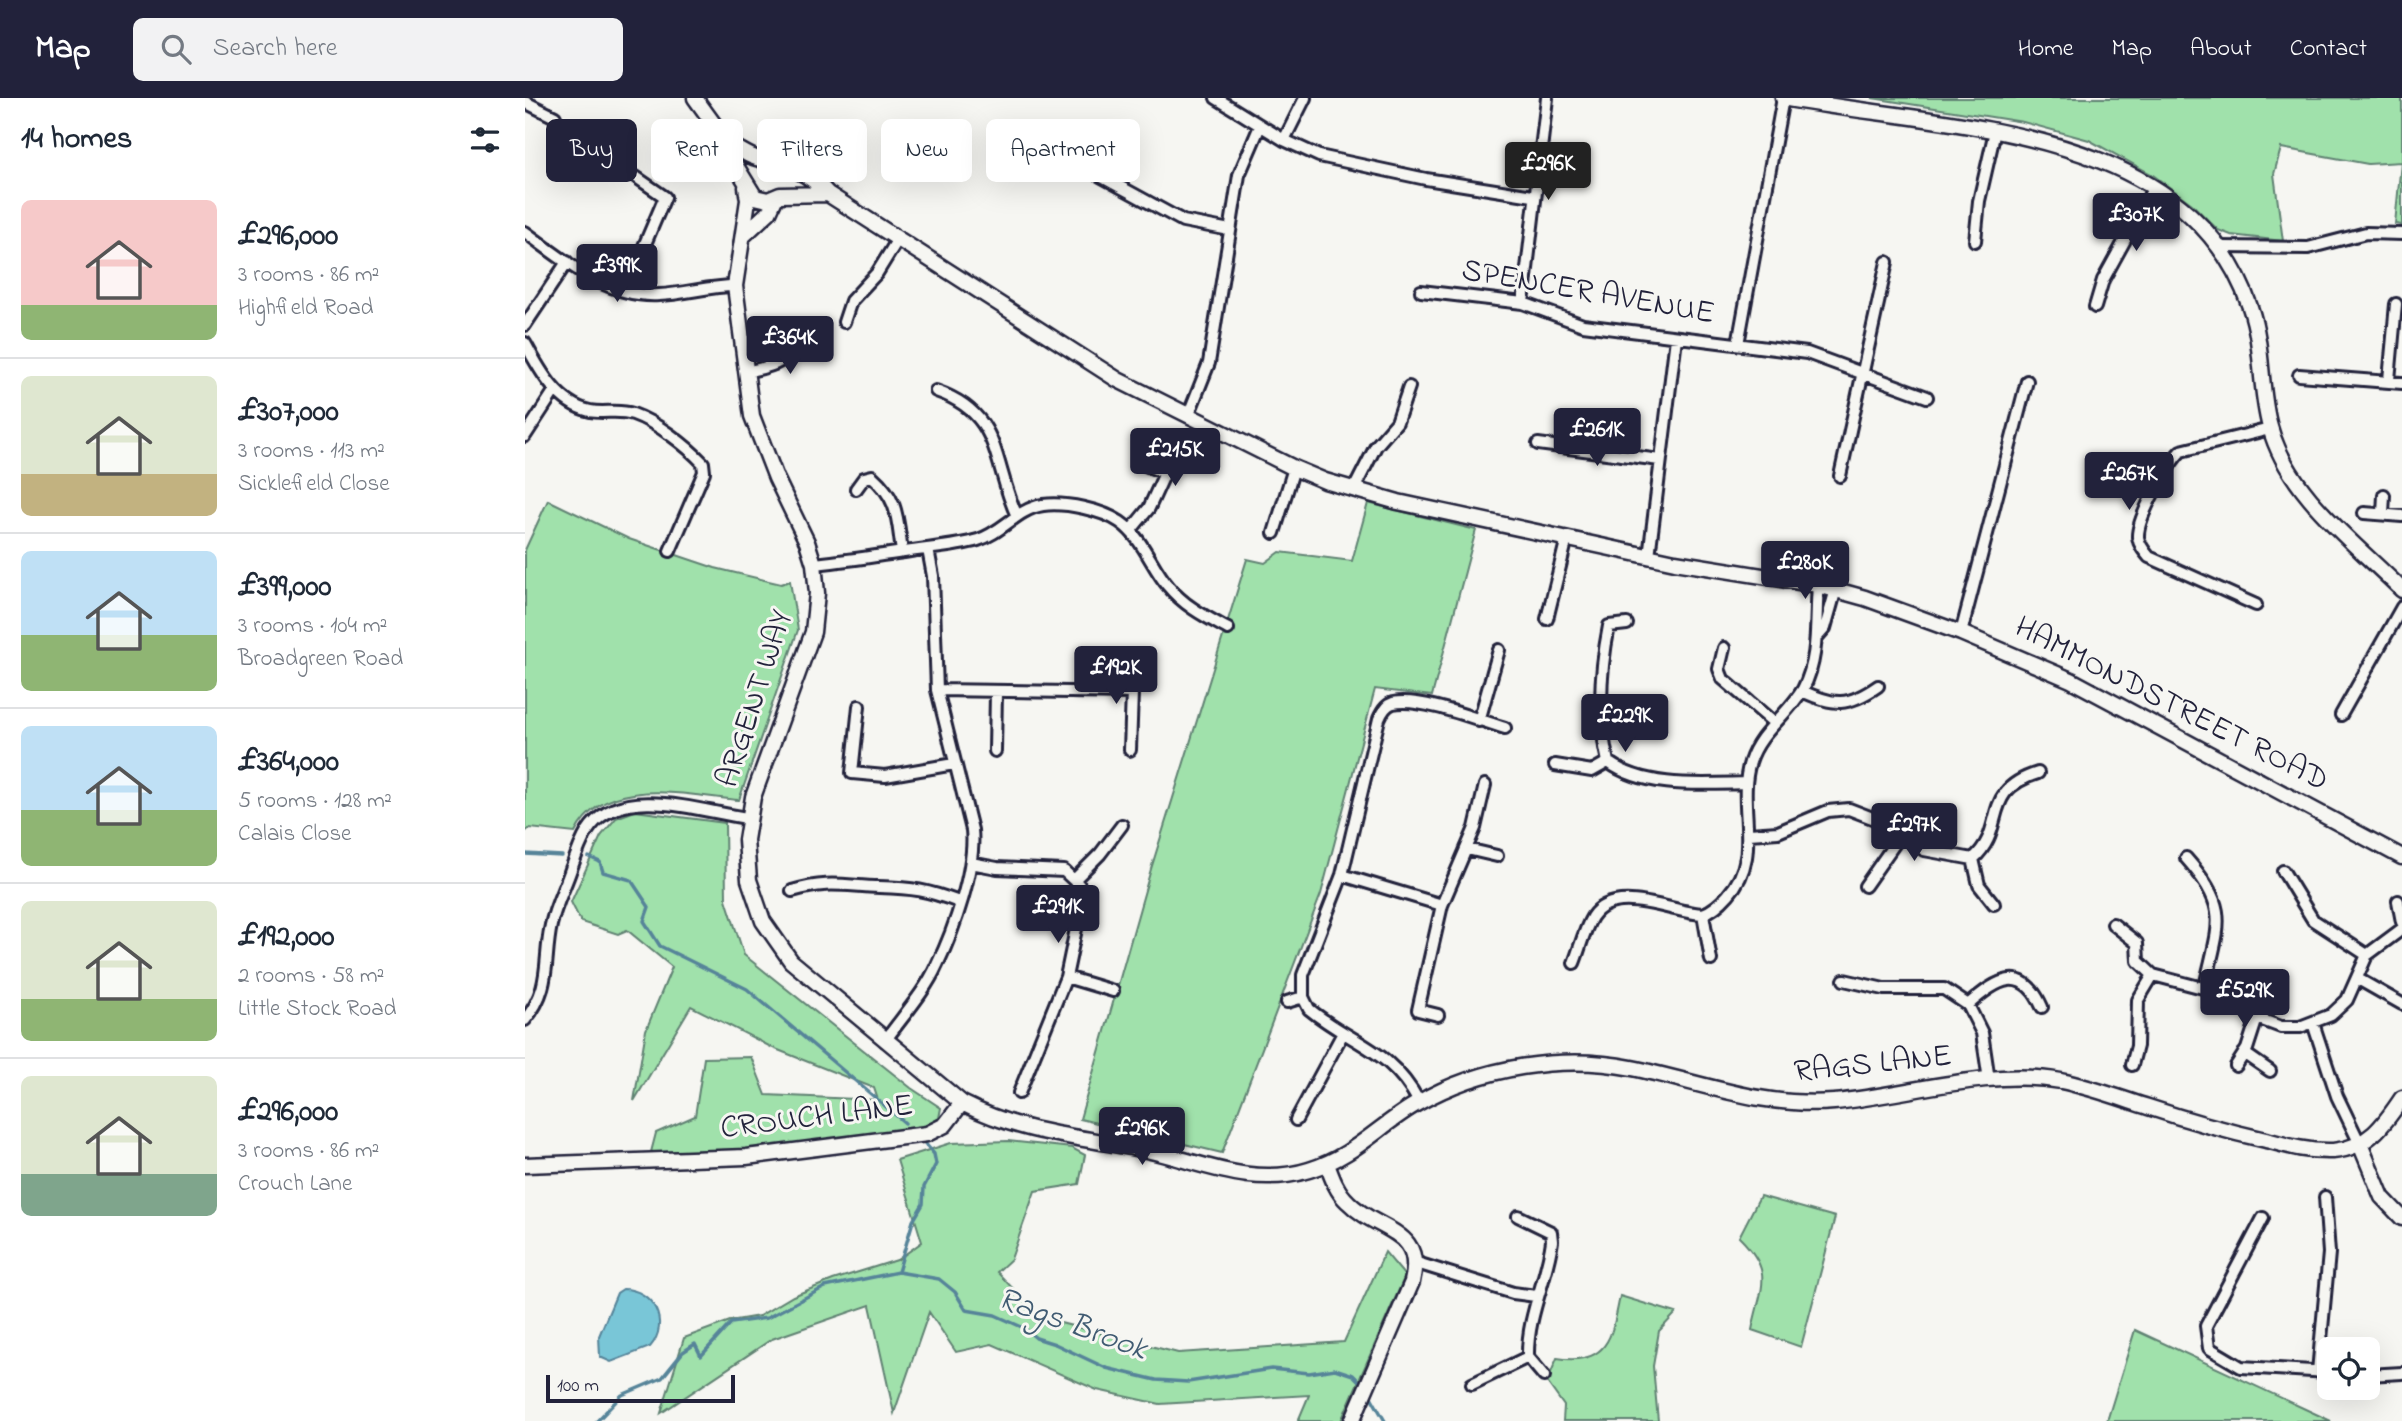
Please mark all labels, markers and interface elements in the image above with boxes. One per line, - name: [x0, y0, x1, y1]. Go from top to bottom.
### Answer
- search box: [133, 18, 623, 81]
- text: Map: [35, 25, 91, 73]
- icon: search: [157, 30, 195, 68]
- text: Search here: [213, 30, 337, 68]
- text: Home: [2018, 32, 2074, 67]
- text: Map: [2112, 32, 2152, 67]
- text: About: [2190, 32, 2252, 67]
- text: Contact: [2290, 32, 2367, 67]
- text: 14 homes: [21, 118, 132, 162]
- chip: Buy: [546, 119, 637, 182]
- chip: Rent: [651, 119, 743, 182]
- chip: Filters: [757, 119, 867, 182]
- chip: New: [881, 119, 972, 182]
- chip: Apartment: [986, 119, 1140, 182]
- icon: filters: [466, 121, 504, 159]
- pin: £296K: [1499, 142, 1597, 202]
- text: £296K: [1521, 148, 1575, 181]
- pin: £307K: [2087, 194, 2185, 253]
- text: £307K: [2109, 199, 2163, 232]
- text: £296,000: [238, 215, 338, 259]
- icon: home: [77, 228, 161, 312]
- pin: £399K: [568, 244, 666, 304]
- street label: SPENCER AVENUE: [1458, 248, 1718, 338]
- text: £399K: [592, 250, 642, 283]
- text: 3 rooms · 86 m²: [238, 259, 379, 292]
- text: Highfield Road: [238, 292, 374, 325]
- pin: £364K: [741, 316, 839, 376]
- text: £364K: [763, 322, 817, 355]
- text: £307,000: [238, 391, 339, 435]
- icon: home: [77, 404, 161, 488]
- pin: £261K: [1548, 408, 1646, 468]
- text: £261K: [1570, 414, 1624, 447]
- pin: £215K: [1126, 428, 1224, 488]
- text: £215K: [1146, 434, 1204, 467]
- text: 3 rooms · 113 m²: [238, 435, 385, 468]
- pin: £267K: [2080, 452, 2178, 512]
- text: £267K: [2101, 458, 2157, 491]
- text: Sicklefield Close: [238, 468, 389, 501]
- pin: £280K: [1756, 542, 1854, 601]
- text: £280K: [1777, 547, 1833, 580]
- text: £399,000: [238, 566, 331, 610]
- icon: home: [77, 579, 161, 663]
- street label: ARGENT WAY: [705, 604, 807, 794]
- street label: HAMMONDSTREET ROAD: [2006, 605, 2336, 805]
- text: 3 rooms · 104 m²: [238, 610, 387, 643]
- text: Broadgreen Road: [238, 643, 403, 676]
- pin: £192K: [1067, 646, 1165, 706]
- text: £192K: [1090, 652, 1142, 685]
- pin: £229K: [1576, 694, 1674, 754]
- text: £229K: [1597, 700, 1653, 733]
- text: £364,000: [238, 741, 339, 785]
- icon: home: [77, 754, 161, 838]
- text: 5 rooms · 128 m²: [238, 785, 392, 818]
- pin: £297K: [1865, 804, 1963, 863]
- text: £297K: [1887, 809, 1941, 842]
- text: Calais Close: [238, 818, 351, 851]
- pin: £291K: [1009, 886, 1107, 945]
- text: £291K: [1032, 891, 1084, 924]
- text: £192,000: [238, 916, 334, 960]
- icon: home: [77, 929, 161, 1013]
- text: 2 rooms · 58 m²: [238, 960, 384, 993]
- pin: £529K: [2196, 970, 2294, 1029]
- text: £529K: [2216, 975, 2274, 1008]
- text: Little Stock Road: [238, 993, 397, 1026]
- street label: RAGS LANE: [1792, 1033, 1954, 1097]
- street label: CROUCH LANE: [718, 1083, 916, 1153]
- text: £296,000: [238, 1091, 338, 1135]
- icon: home: [77, 1104, 161, 1188]
- pin: £296K: [1093, 1108, 1191, 1167]
- text: £296K: [1115, 1113, 1169, 1146]
- text: 3 rooms · 86 m²: [238, 1135, 379, 1168]
- text: Crouch Lane: [238, 1168, 352, 1201]
- water label: Rags Brook: [990, 1276, 1155, 1376]
- map controls: [2317, 1337, 2380, 1400]
- button: locate: [2317, 1337, 2380, 1400]
- scale bar: [546, 1372, 735, 1404]
- text: 100 m: [557, 1373, 599, 1400]

